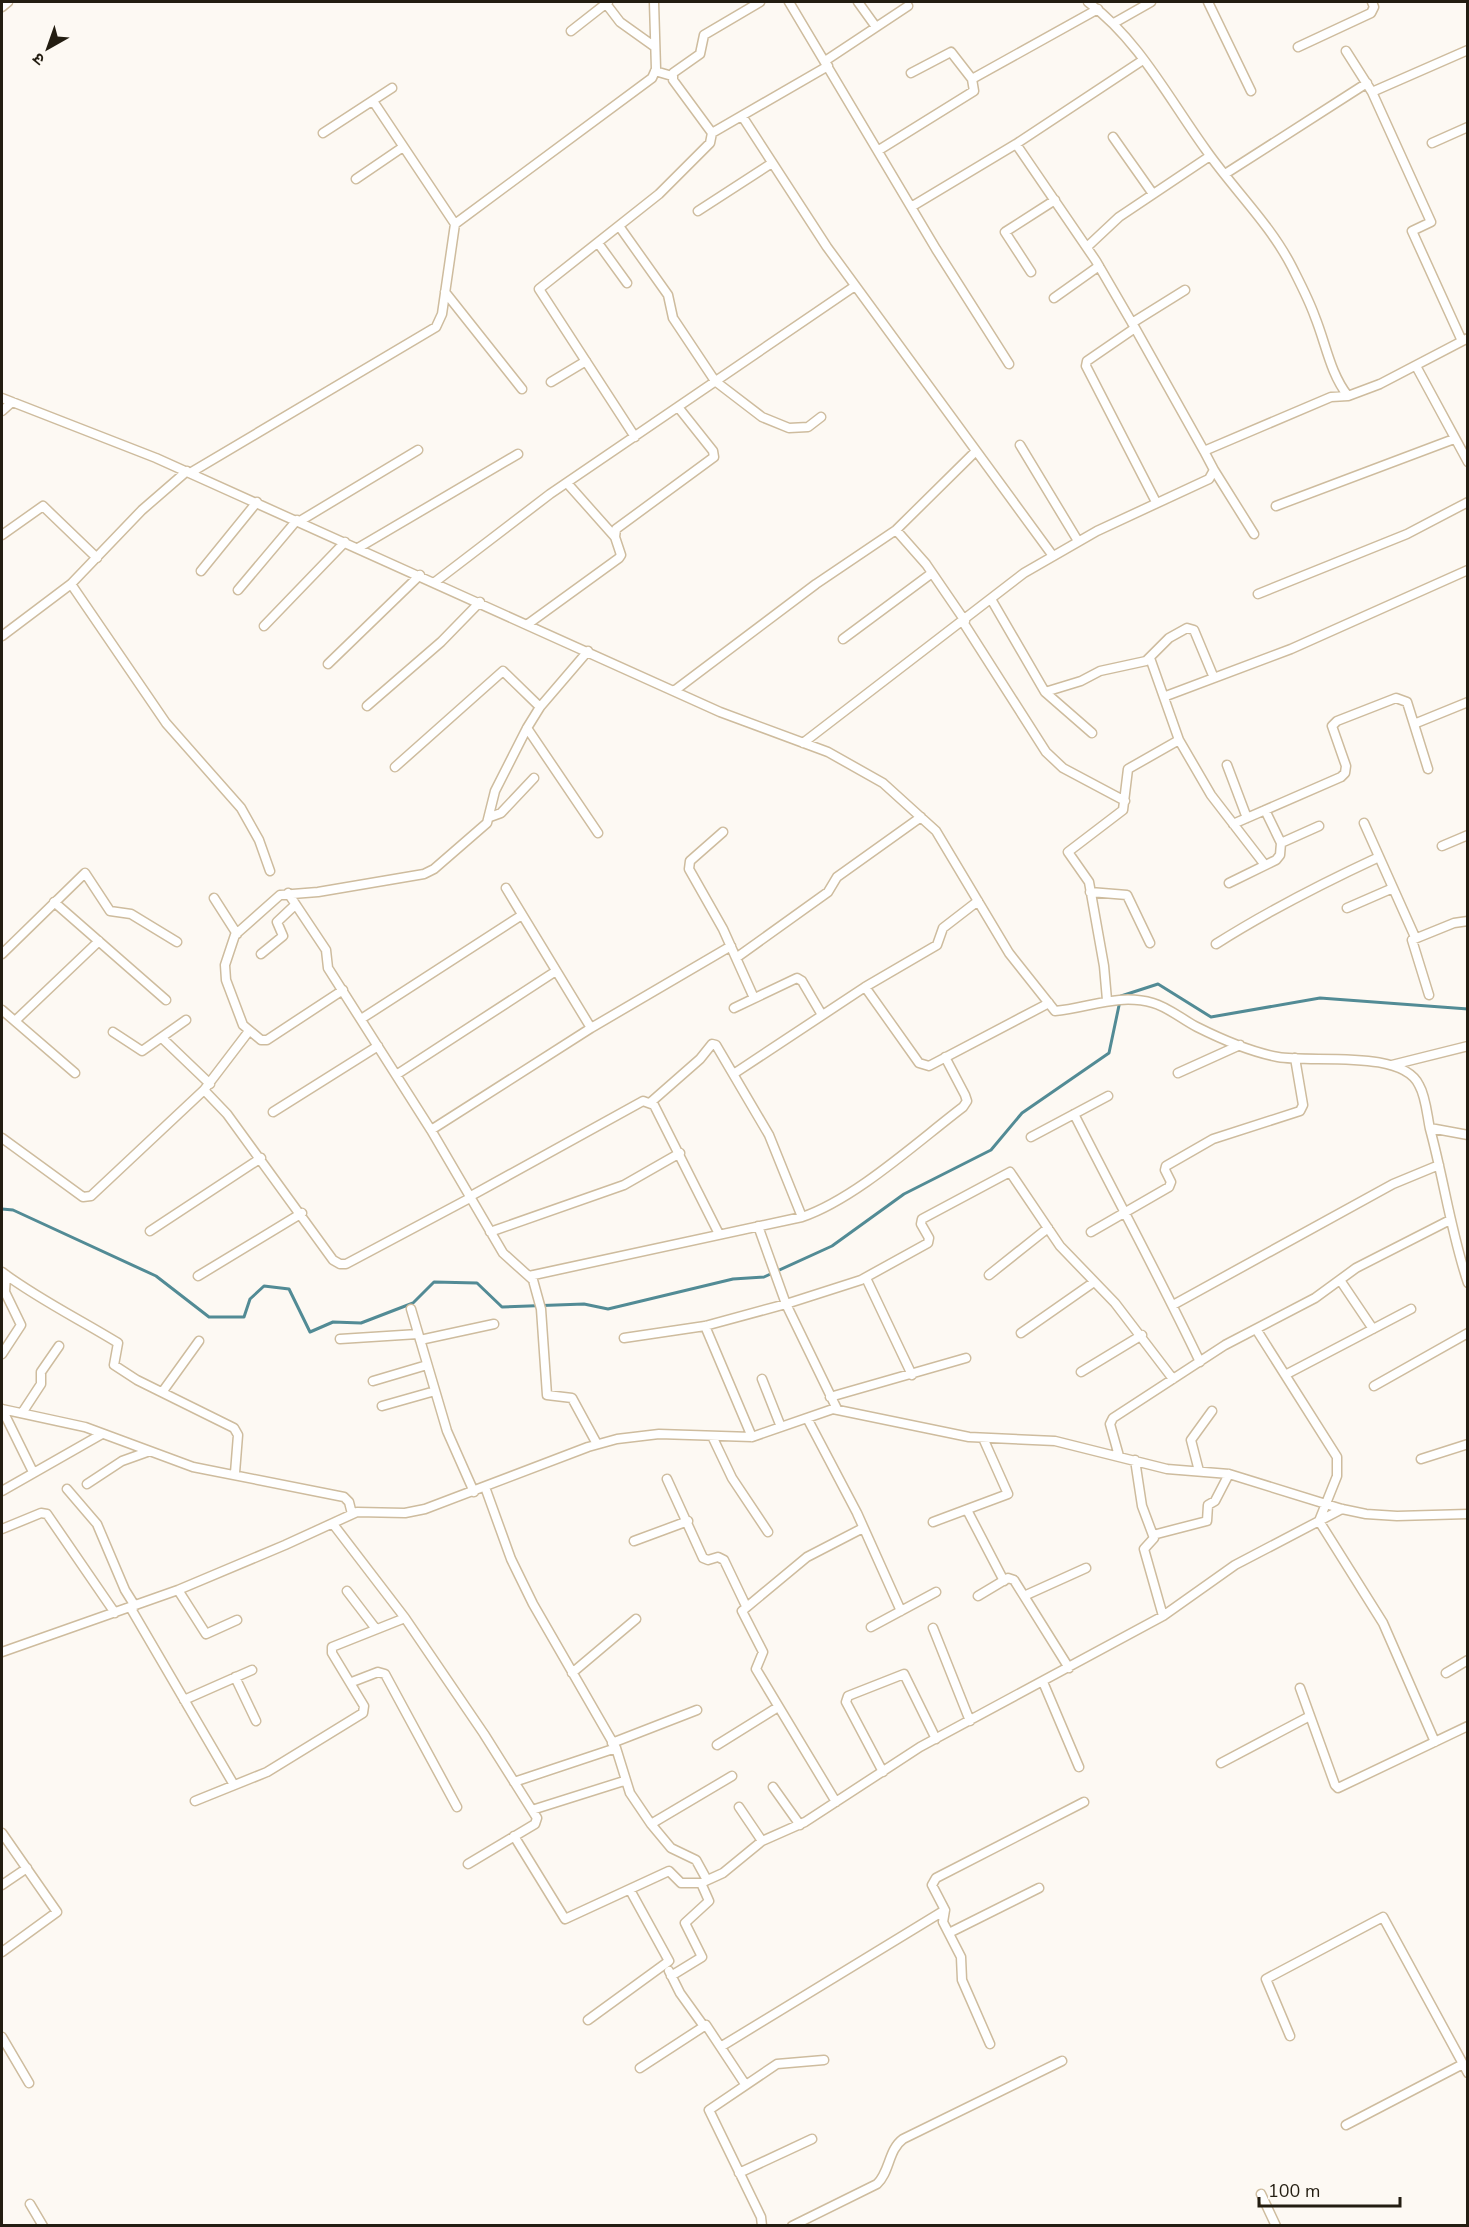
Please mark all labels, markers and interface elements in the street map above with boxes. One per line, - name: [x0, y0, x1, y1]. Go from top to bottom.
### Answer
- north arrow: [18, 18, 78, 78]
- text: उ: [28, 47, 50, 70]
- scale bar: [1259, 2170, 1400, 2208]
- text: 100 m: [1268, 2179, 1320, 2203]

